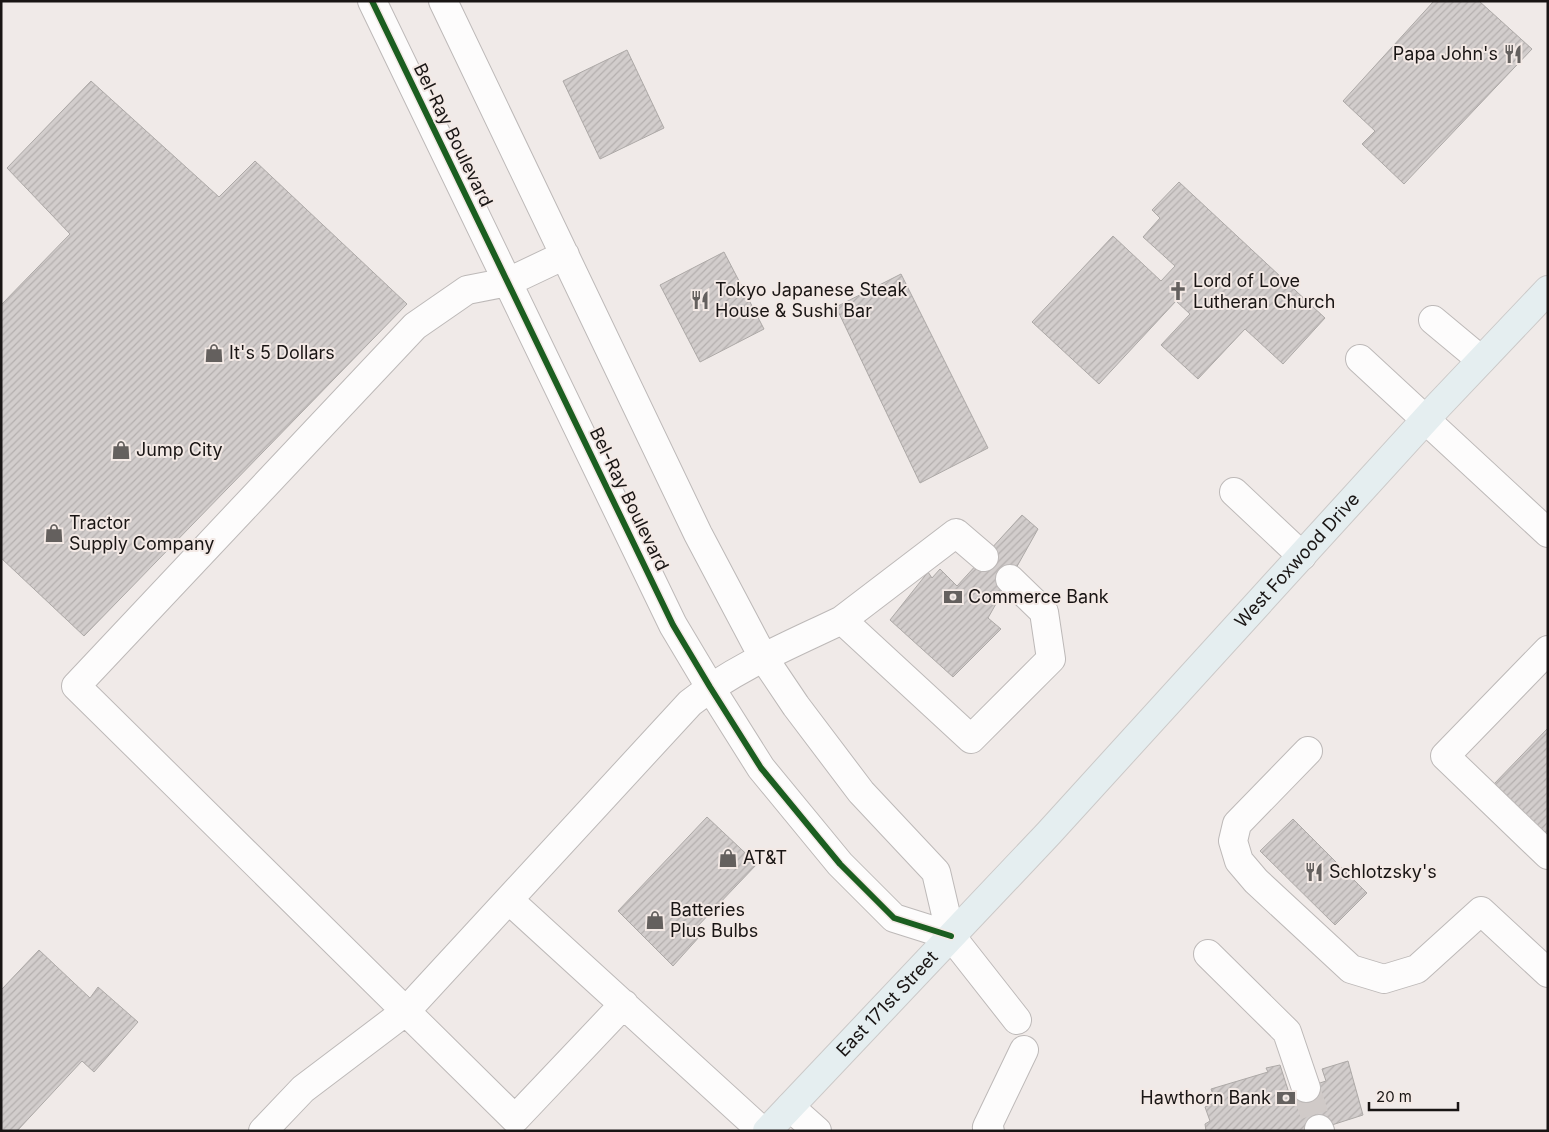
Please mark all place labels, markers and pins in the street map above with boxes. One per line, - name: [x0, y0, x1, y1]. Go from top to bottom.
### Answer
- place label: Papa John's: [1393, 43, 1498, 64]
- restaurant icon: Papa John's: [1502, 43, 1524, 65]
- place label: Lord of Love Lutheran Church: [1193, 270, 1335, 312]
- place label: Tokyo Japanese Steak House & Sushi Bar: [715, 279, 907, 321]
- church icon: Lord of Love Lutheran Church: [1167, 280, 1189, 302]
- restaurant icon: Tokyo Japanese Steak House & Sushi Bar: [689, 289, 711, 311]
- shop icon: It's 5 Dollars: [203, 342, 225, 364]
- place label: It's 5 Dollars: [229, 342, 335, 363]
- shop icon: Jump City: [110, 439, 132, 461]
- place label: Jump City: [136, 439, 223, 460]
- place label: Tractor Supply Company: [69, 512, 214, 554]
- shop icon: Tractor Supply Company: [43, 522, 65, 544]
- bank icon: Commerce Bank: [942, 586, 964, 608]
- place label: Commerce Bank: [968, 586, 1109, 607]
- shop icon: AT&T: [717, 847, 739, 869]
- place label: AT&T: [743, 847, 787, 868]
- restaurant icon: Schlotzsky's: [1303, 861, 1325, 883]
- place label: Schlotzsky's: [1329, 861, 1437, 882]
- place label: Batteries Plus Bulbs: [670, 899, 758, 941]
- shop icon: Batteries Plus Bulbs: [644, 909, 666, 931]
- place label: Hawthorn Bank: [1140, 1087, 1271, 1108]
- bank icon: Hawthorn Bank: [1275, 1087, 1297, 1109]

